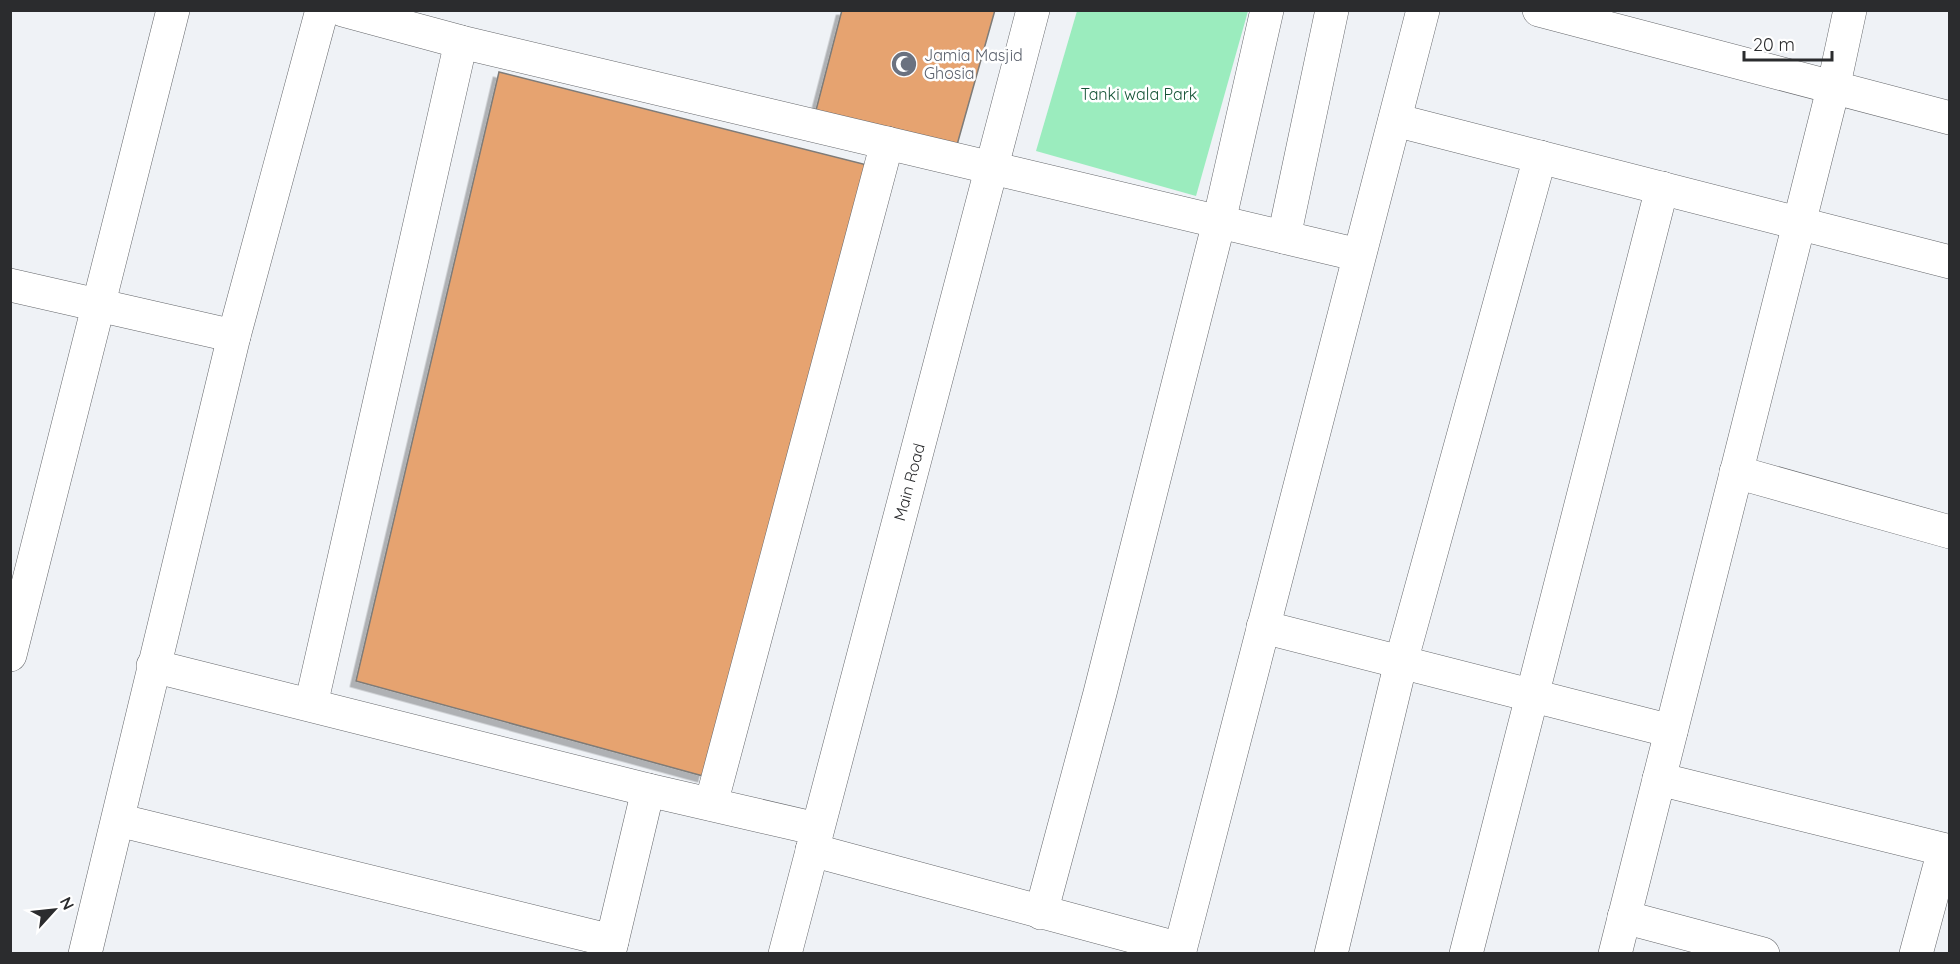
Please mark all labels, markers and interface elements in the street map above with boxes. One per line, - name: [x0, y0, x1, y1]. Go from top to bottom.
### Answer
- scale bar: [1744, 24, 1832, 62]
- text: 20 m: [1753, 33, 1795, 56]
- place label: Jamia Masjid Ghosia: [924, 45, 1023, 83]
- mosque icon: Jamia Masjid Ghosia: [889, 49, 919, 79]
- park label: Tanki wala Park: [1081, 84, 1197, 104]
- street label: Main Road: [889, 441, 929, 523]
- north arrow: [24, 880, 84, 940]
- text: N: [56, 893, 79, 913]

